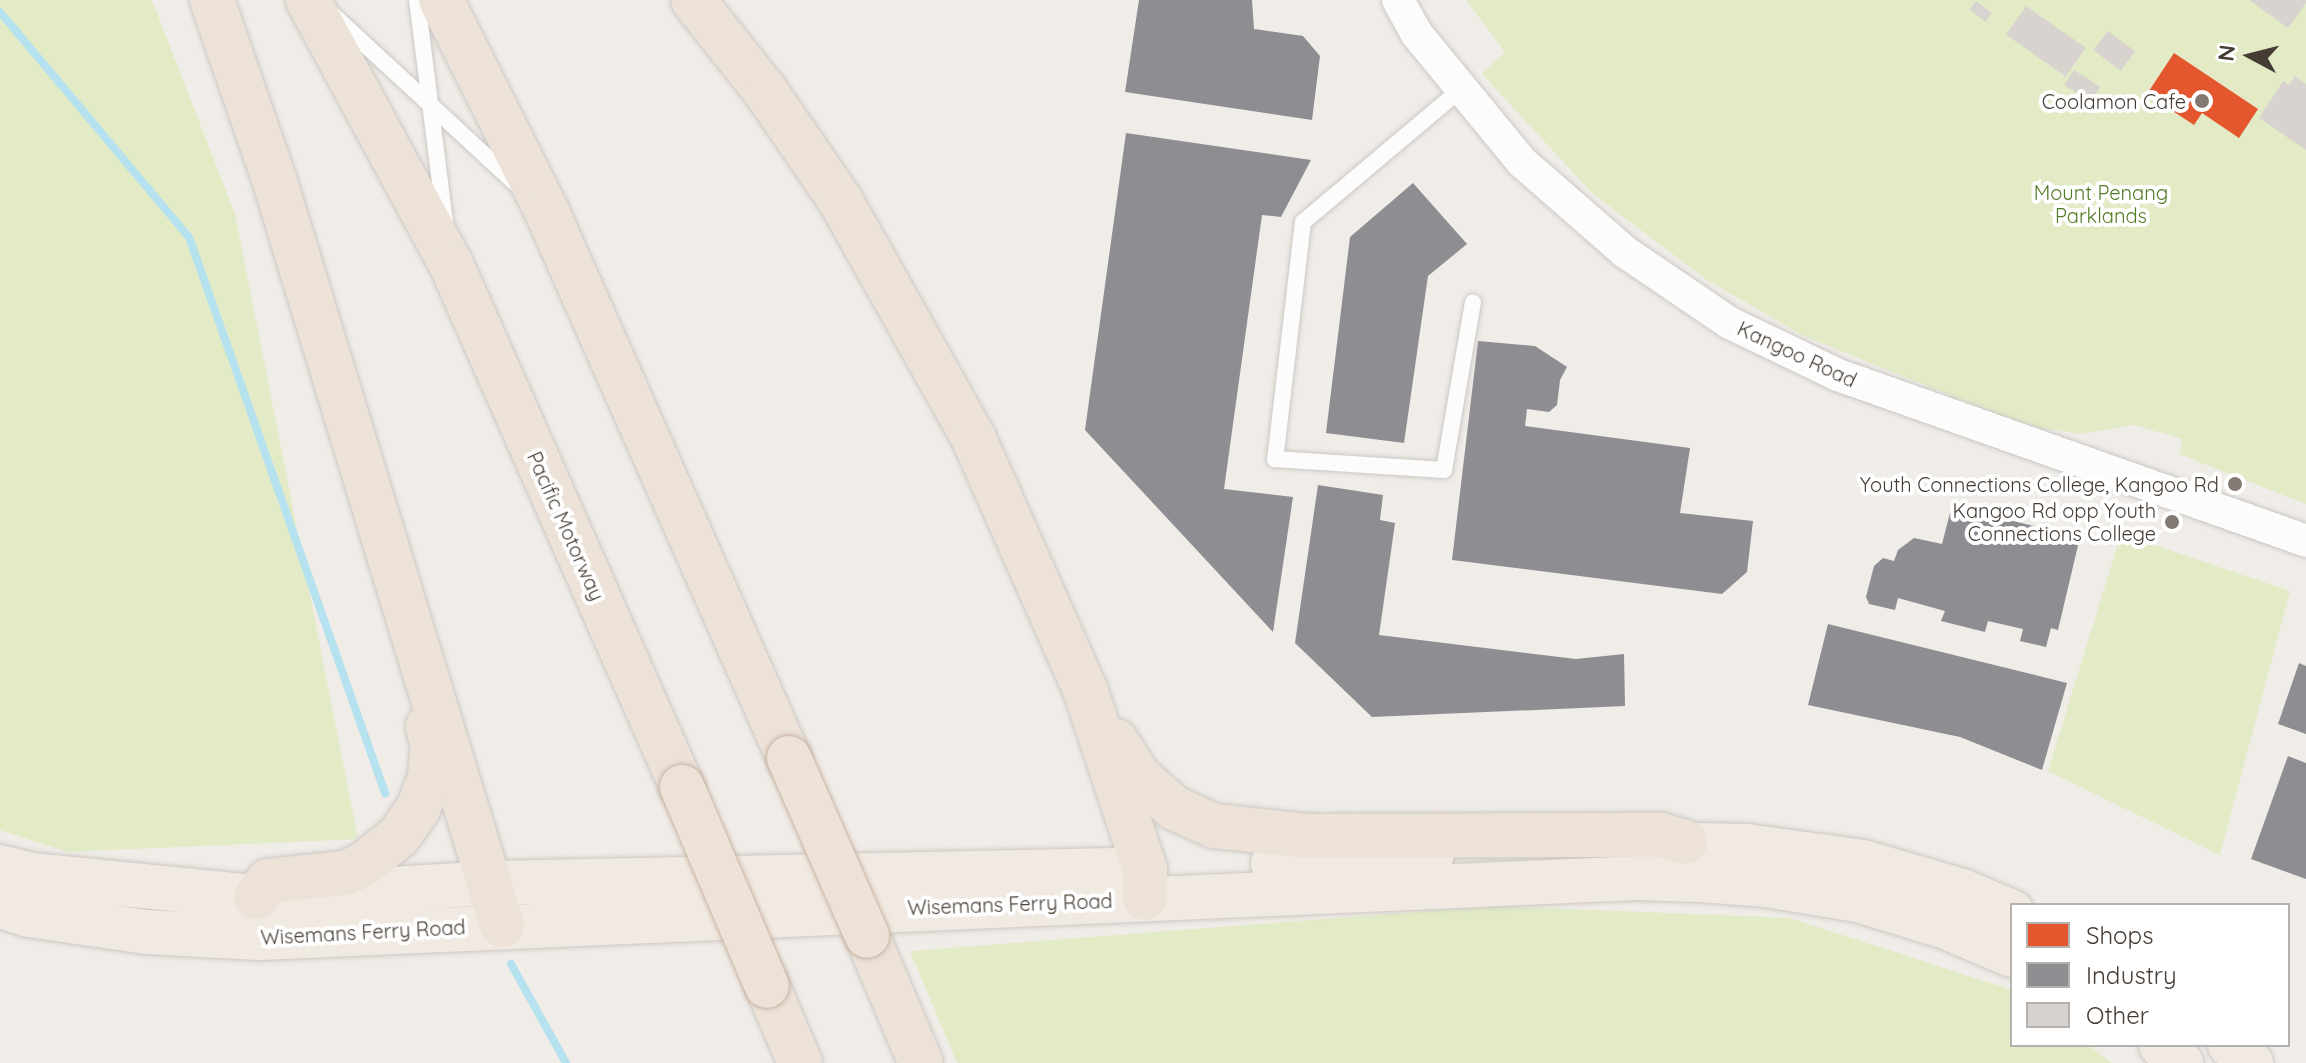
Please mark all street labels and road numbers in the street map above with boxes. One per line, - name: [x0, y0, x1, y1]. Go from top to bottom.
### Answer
- street label: Kangoo Road: [1734, 316, 1860, 392]
- street label: Pacific Motorway: [522, 448, 610, 604]
- street label: Wisemans Ferry Road: [907, 888, 1113, 920]
- street label: Wisemans Ferry Road: [260, 915, 466, 949]

